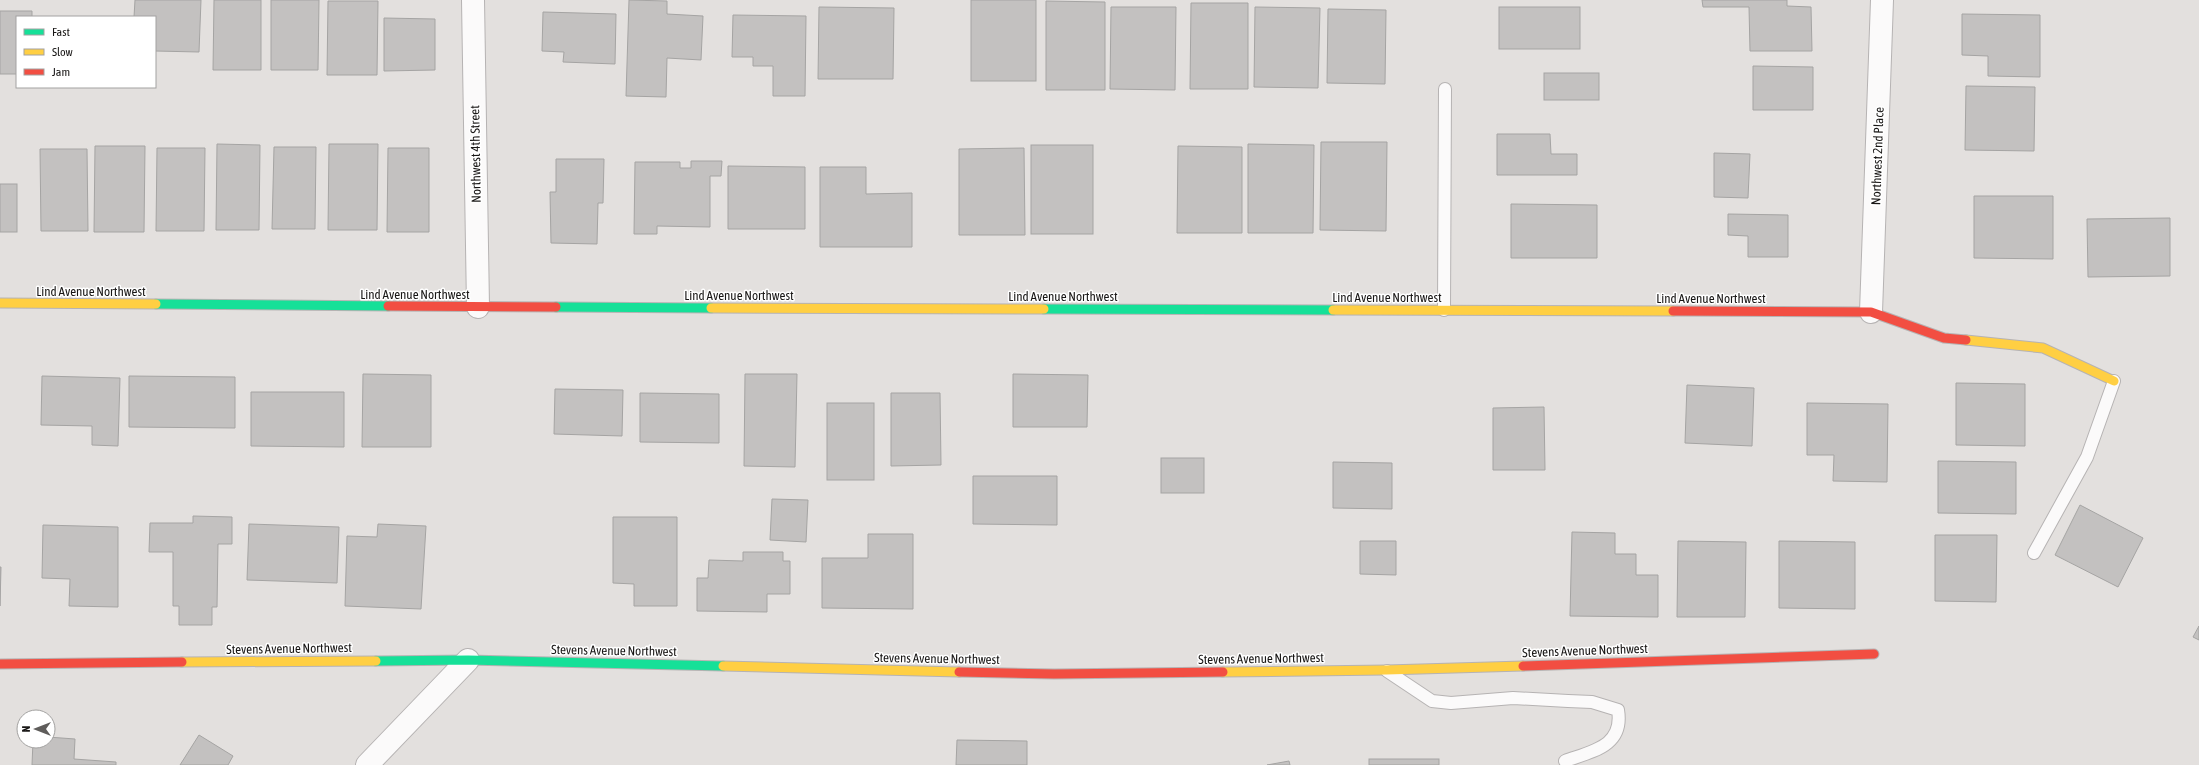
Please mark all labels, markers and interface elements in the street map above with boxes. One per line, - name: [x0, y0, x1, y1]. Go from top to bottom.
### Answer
- legend: [16, 16, 156, 88]
- text: Fast: [52, 25, 70, 39]
- text: Slow: [52, 45, 73, 59]
- text: Jam: [52, 65, 70, 79]
- street label: Northwest 4th Street: [467, 105, 484, 203]
- street label: Northwest 2nd Place: [1868, 107, 1887, 205]
- street label: Lind Avenue Northwest: [36, 284, 146, 299]
- street label: Lind Avenue Northwest: [360, 287, 470, 302]
- street label: Lind Avenue Northwest: [684, 288, 794, 303]
- street label: Lind Avenue Northwest: [1008, 289, 1118, 304]
- street label: Lind Avenue Northwest: [1332, 290, 1442, 305]
- street label: Lind Avenue Northwest: [1656, 291, 1766, 306]
- street label: Stevens Avenue Northwest: [226, 640, 352, 657]
- street label: Stevens Avenue Northwest: [1522, 641, 1648, 660]
- street label: Stevens Avenue Northwest: [551, 642, 677, 659]
- street label: Stevens Avenue Northwest: [874, 650, 1000, 667]
- street label: Stevens Avenue Northwest: [1198, 650, 1324, 667]
- north arrow: [16, 709, 56, 749]
- text: N: [20, 726, 32, 732]

